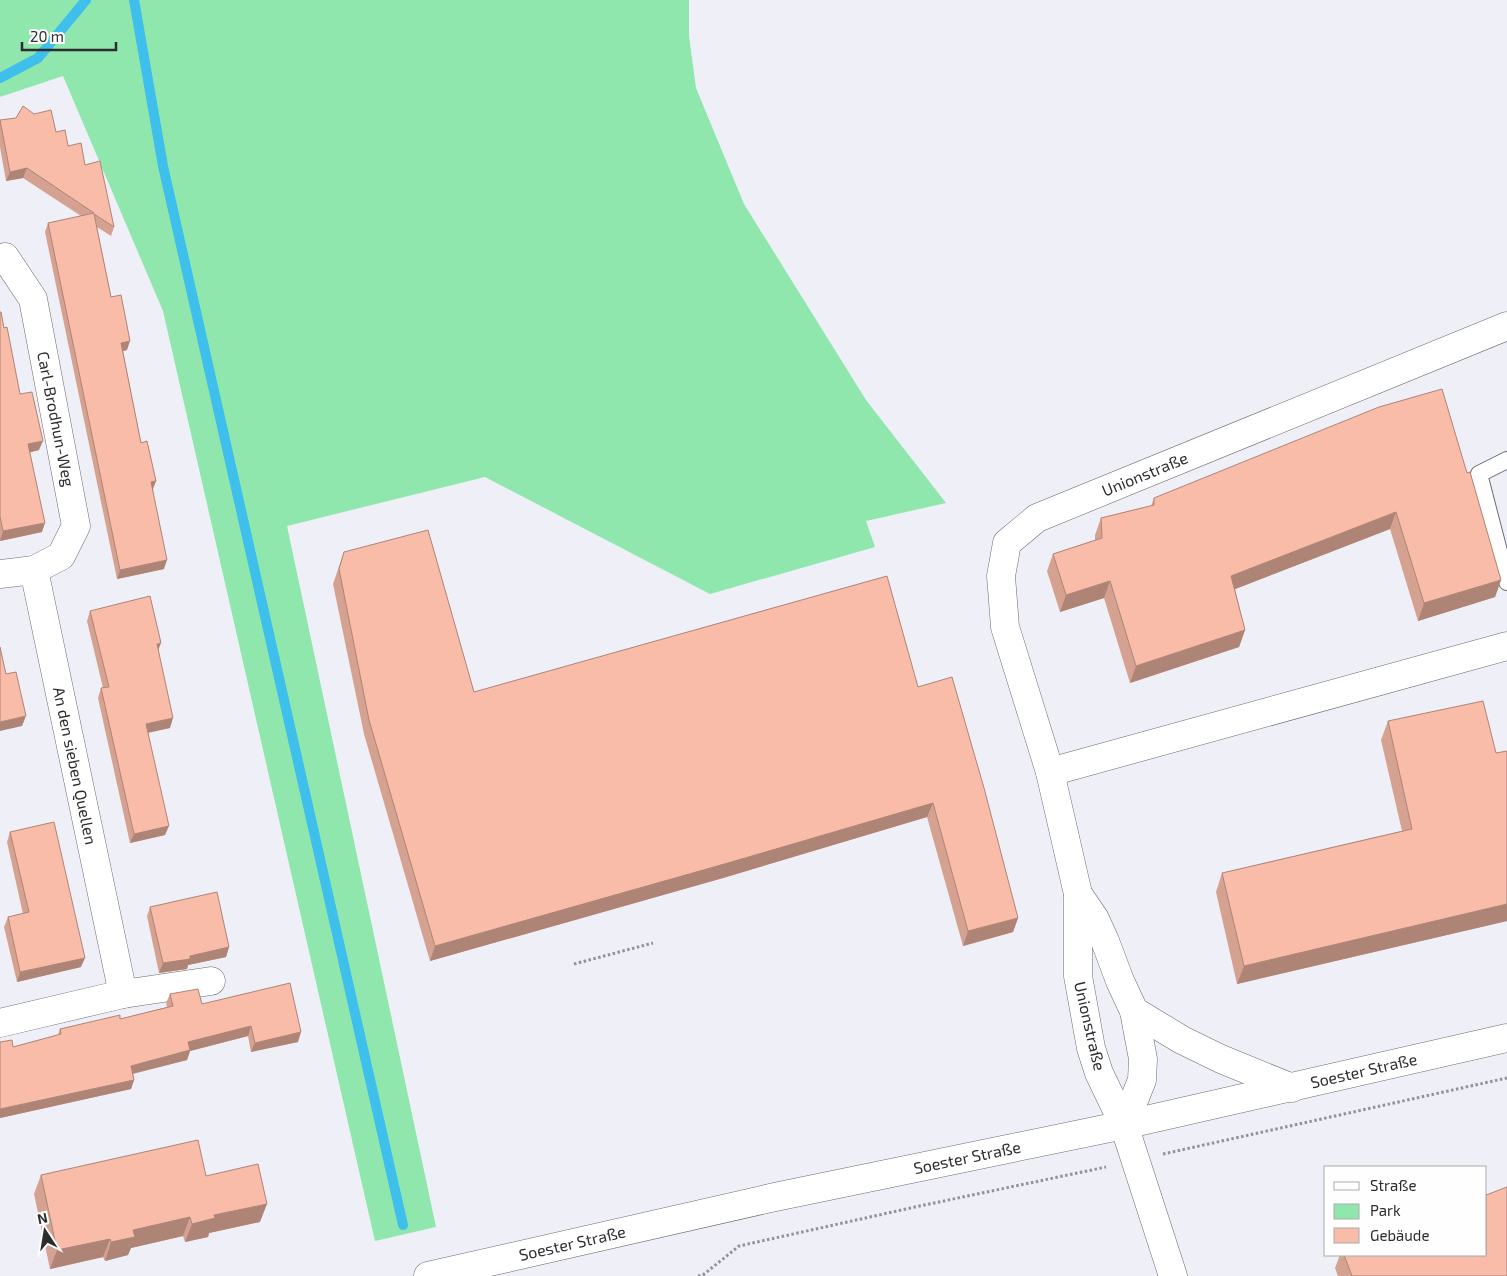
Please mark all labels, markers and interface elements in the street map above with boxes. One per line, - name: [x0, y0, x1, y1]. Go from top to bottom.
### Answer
- scale bar: [22, 20, 116, 52]
- text: 20 m: [30, 27, 64, 45]
- street label: Carl-Brodhun-Weg: [34, 350, 79, 488]
- street label: Unionstraße: [1099, 447, 1190, 500]
- street label: An den sieben Quellen: [50, 685, 101, 846]
- street label: Unionstraße: [1071, 979, 1110, 1072]
- street label: Soester Straße: [1308, 1049, 1419, 1091]
- street label: Soester Straße: [912, 1137, 1022, 1177]
- legend: [1324, 1166, 1487, 1256]
- text: Straße: [1370, 1176, 1416, 1194]
- text: Park: [1370, 1201, 1401, 1219]
- north arrow: [20, 1206, 70, 1256]
- text: N: [35, 1208, 49, 1227]
- street label: Soester Straße: [517, 1221, 627, 1264]
- text: Gebäude: [1370, 1226, 1429, 1244]

